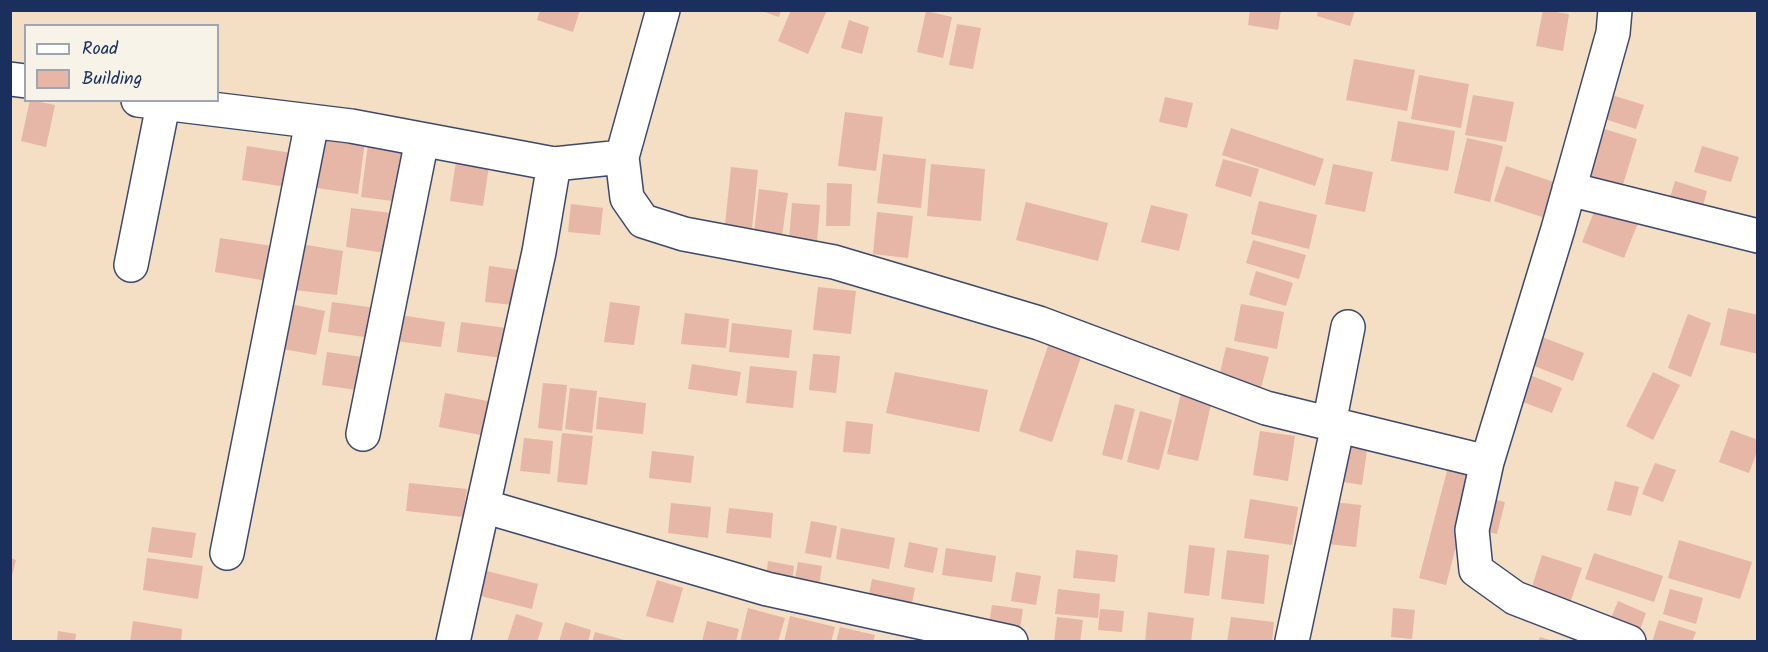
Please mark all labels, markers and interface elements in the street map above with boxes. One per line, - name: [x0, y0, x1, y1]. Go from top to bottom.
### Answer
- legend: [24, 24, 219, 102]
- text: Road: [82, 35, 118, 64]
- text: Building: [82, 65, 142, 94]

